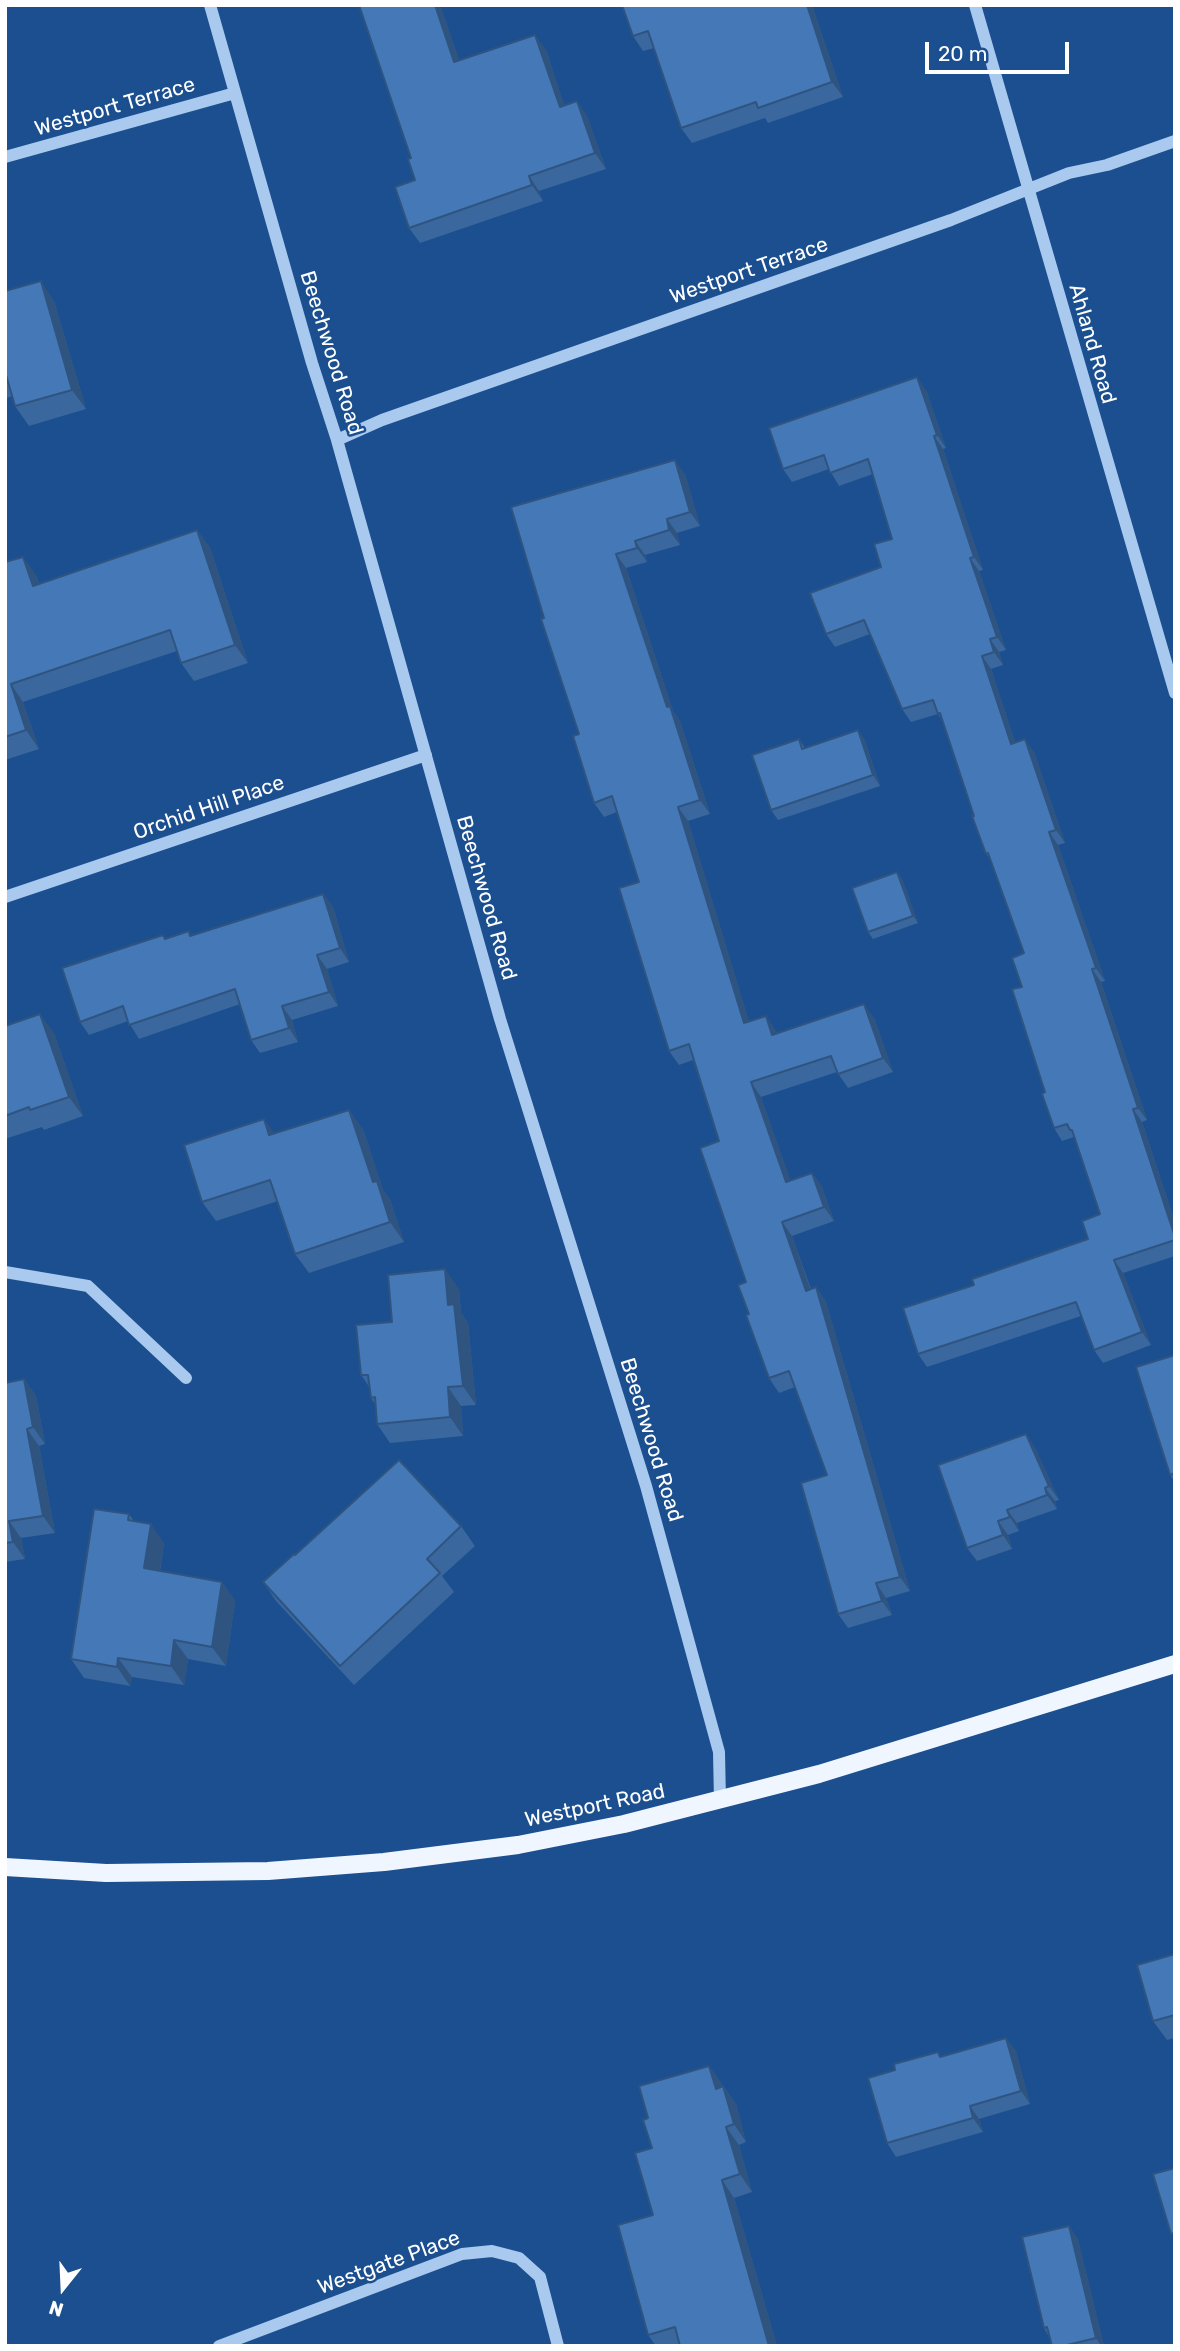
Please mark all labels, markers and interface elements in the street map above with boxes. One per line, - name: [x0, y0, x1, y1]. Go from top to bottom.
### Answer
- scale bar: [928, 28, 1072, 72]
- text: 20 m: [938, 41, 987, 66]
- street label: Westport Terrace: [32, 72, 198, 142]
- street label: Westport Terrace: [667, 232, 831, 310]
- street label: Beechwood Road: [294, 268, 368, 438]
- street label: Ahland Road: [1063, 281, 1121, 407]
- street label: Orchid Hill Place: [130, 770, 288, 846]
- street label: Beechwood Road: [450, 813, 522, 983]
- street label: Beechwood Road: [614, 1355, 688, 1525]
- street label: Westport Road: [523, 1779, 667, 1833]
- street label: Westgate Place: [314, 2226, 464, 2300]
- north arrow: [28, 2253, 98, 2323]
- text: N: [46, 2295, 66, 2321]

